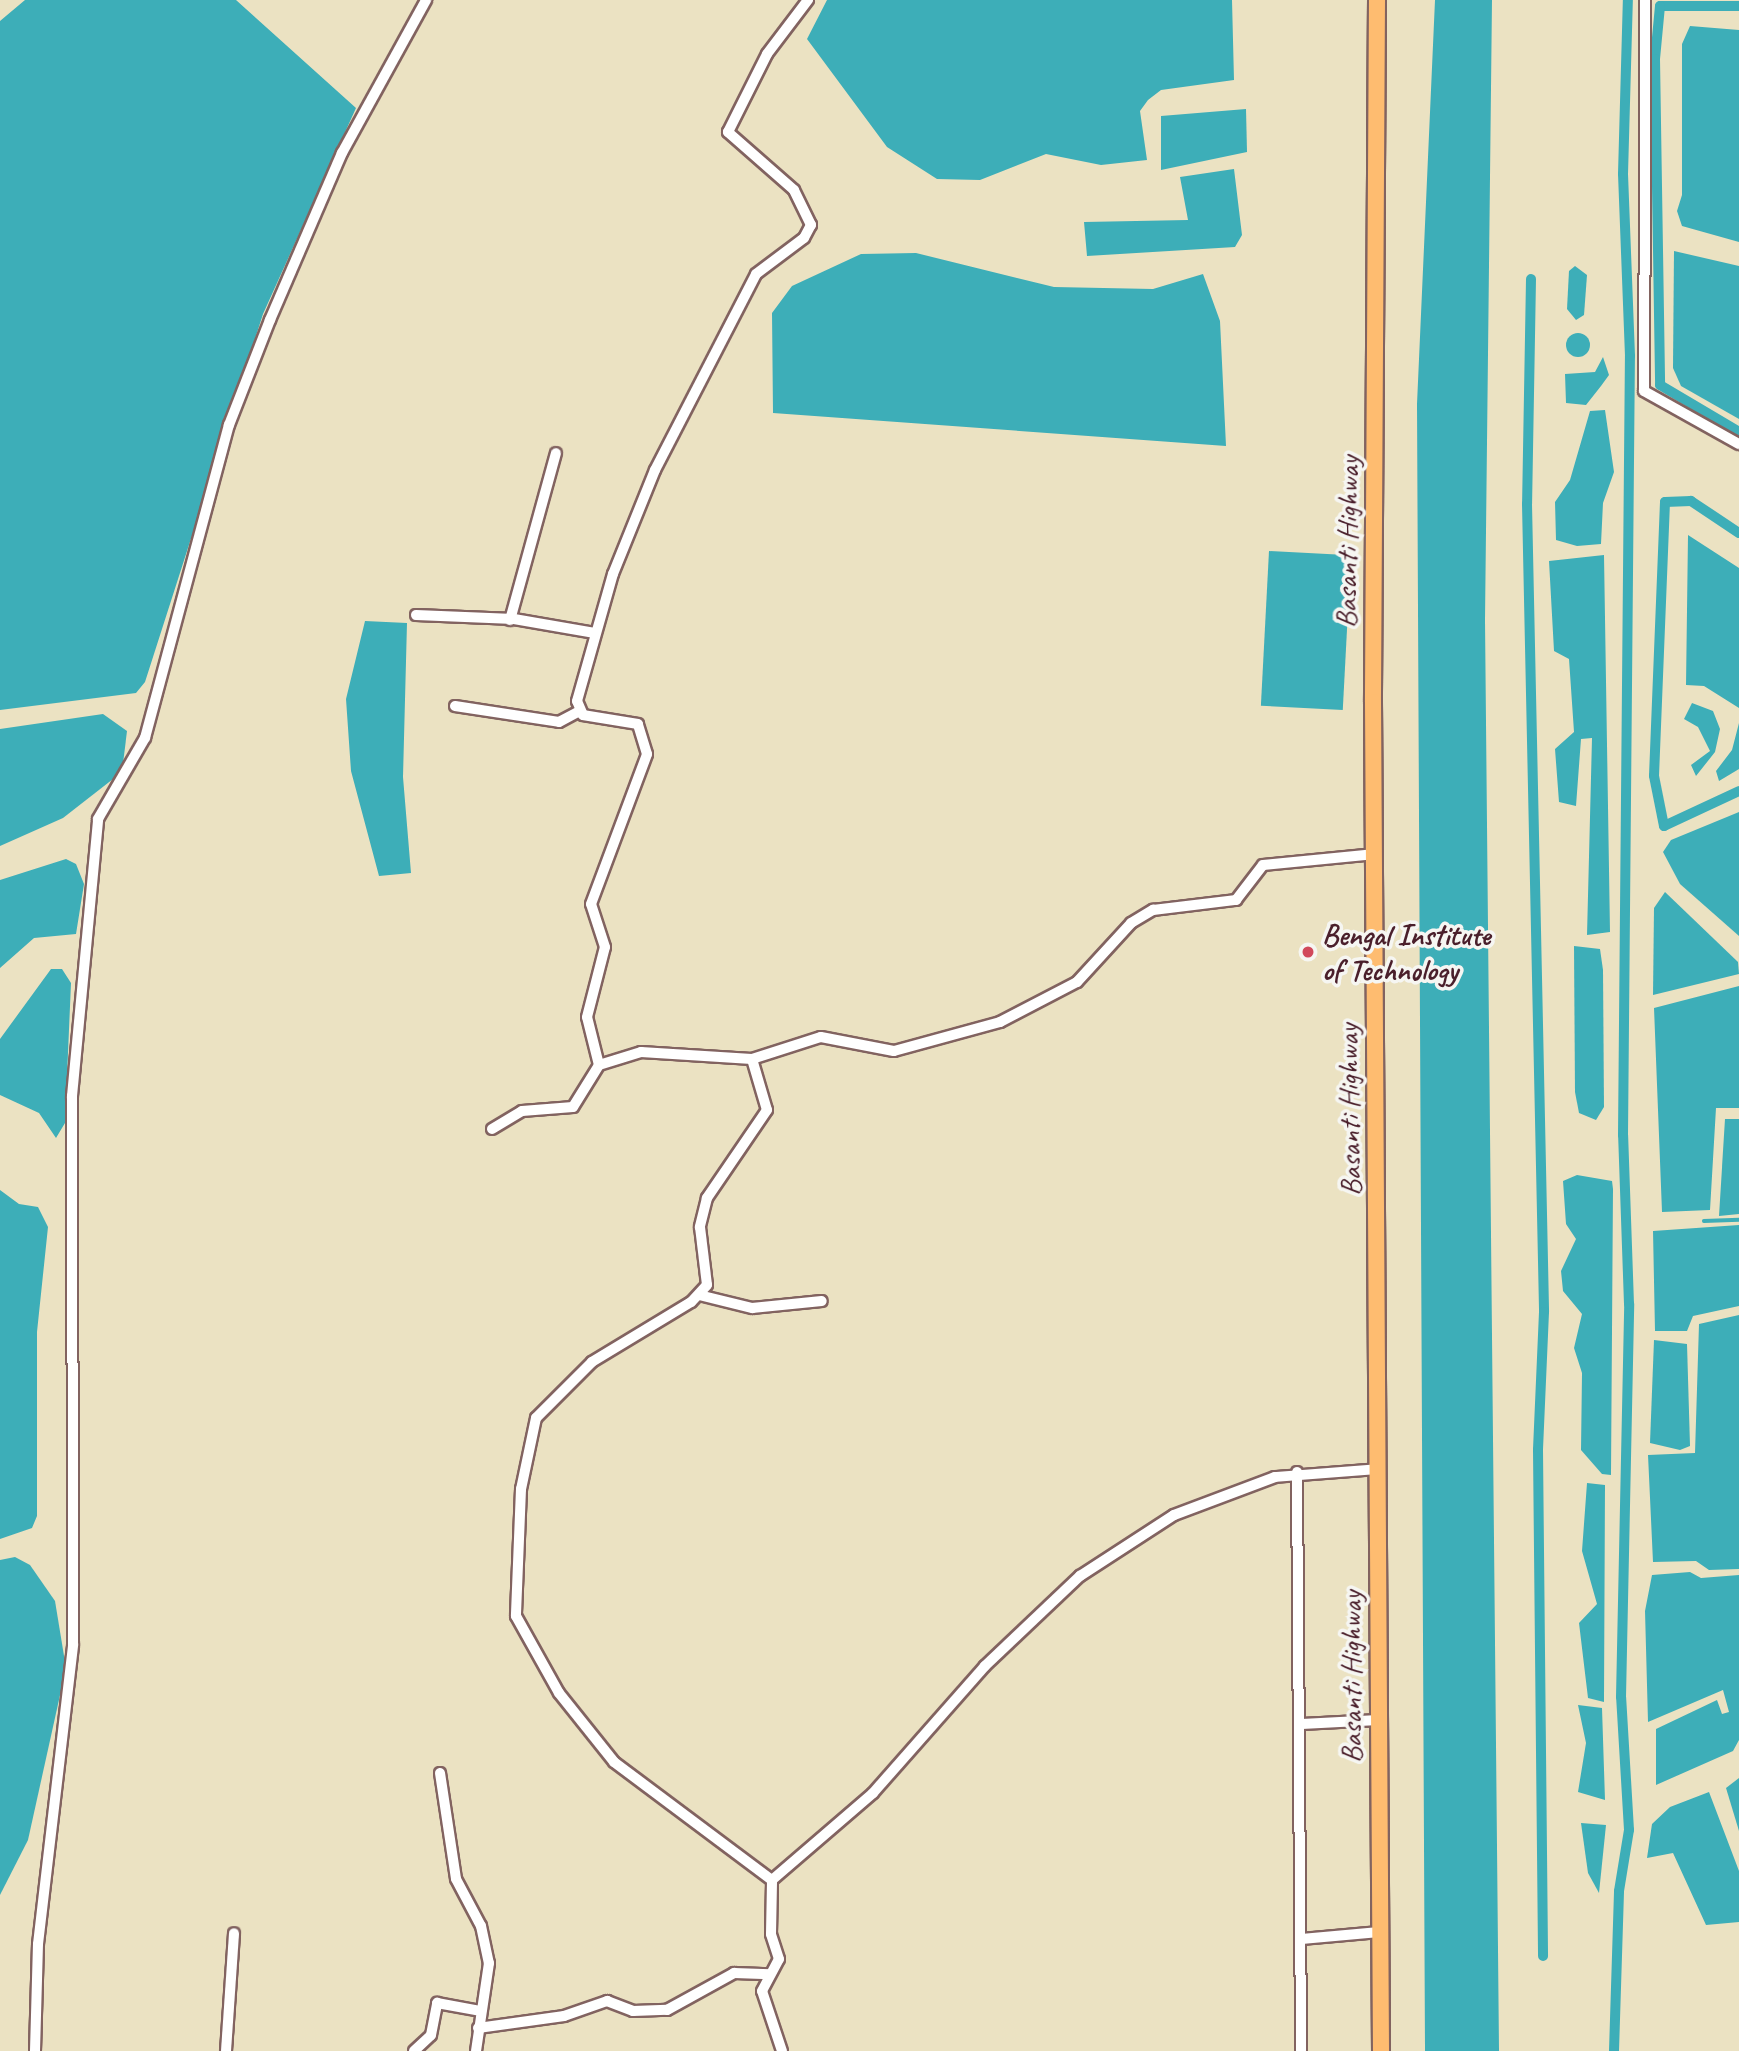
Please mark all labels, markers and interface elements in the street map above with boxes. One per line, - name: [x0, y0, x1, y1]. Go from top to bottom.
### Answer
- street label: Basanti Highway: [1328, 456, 1366, 628]
- place label: Bengal Institute of Technology: [1322, 917, 1490, 988]
- marker: Bengal Institute of Technology: [1300, 944, 1316, 960]
- street label: Basanti Highway: [1330, 1024, 1368, 1196]
- street label: Basanti Highway: [1333, 1591, 1369, 1763]

